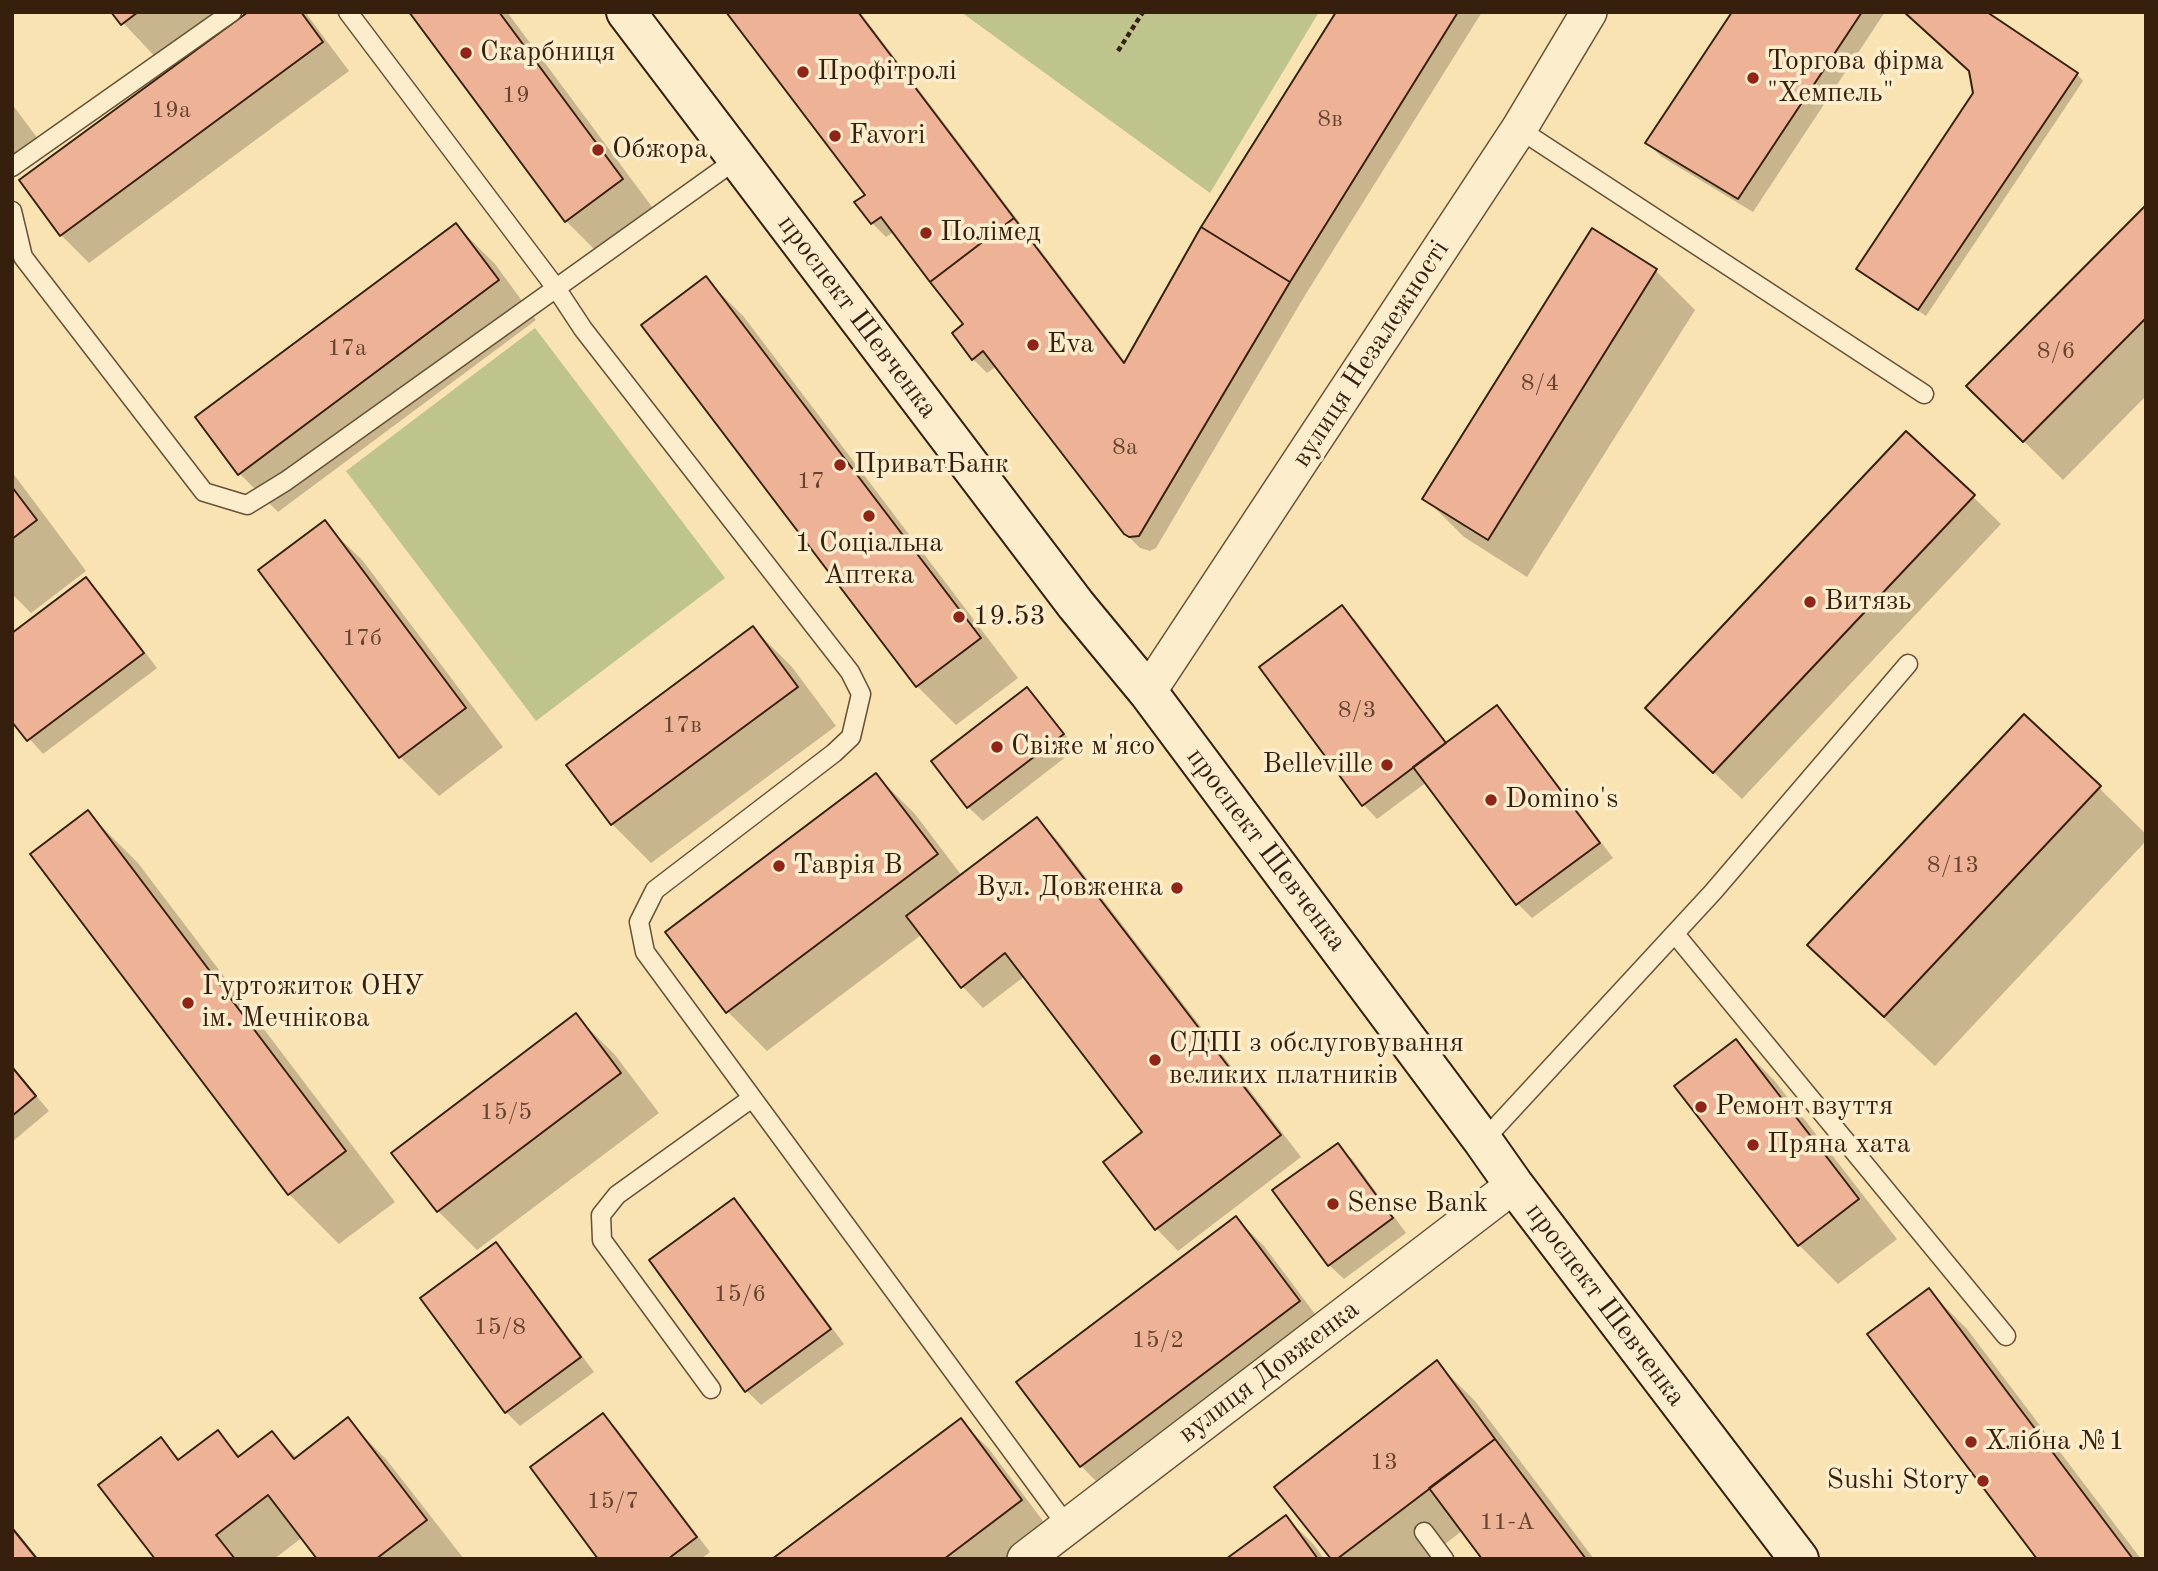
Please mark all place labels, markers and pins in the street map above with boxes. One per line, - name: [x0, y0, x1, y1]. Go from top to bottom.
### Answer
- place label: Скарбниця: [480, 36, 615, 70]
- marker: Скарбниця: [458, 45, 474, 61]
- place label: Торгова фірма "Хемпель": [1767, 45, 1944, 111]
- place label: Профітролі: [817, 55, 957, 89]
- marker: Профітролі: [795, 64, 811, 80]
- marker: Торгова фірма "Хемпель": [1745, 70, 1761, 86]
- place label: Favori: [849, 119, 925, 153]
- marker: Favori: [827, 128, 843, 144]
- place label: Обжора: [612, 133, 708, 167]
- marker: Обжора: [590, 142, 606, 158]
- place label: Полімед: [940, 216, 1040, 250]
- marker: Полімед: [918, 225, 934, 241]
- place label: Eva: [1047, 328, 1094, 362]
- marker: Eva: [1025, 337, 1041, 353]
- place label: ПриватБанк: [854, 448, 1009, 482]
- marker: ПриватБанк: [832, 457, 848, 473]
- marker: 1 Соціальна Аптека: [861, 508, 877, 524]
- place label: 1 Соціальна Аптека: [795, 527, 943, 593]
- place label: Витязь: [1824, 585, 1911, 619]
- marker: Витязь: [1802, 594, 1818, 610]
- place label: 19.53: [973, 600, 1046, 634]
- marker: 19.53: [951, 609, 967, 625]
- place label: Свіже м'ясо: [1011, 730, 1155, 764]
- marker: Свіже м'ясо: [989, 739, 1005, 755]
- place label: Belleville: [1262, 748, 1373, 782]
- marker: Belleville: [1379, 757, 1395, 773]
- place label: Domino's: [1505, 783, 1618, 817]
- marker: Domino's: [1483, 792, 1499, 808]
- place label: Таврія В: [793, 849, 903, 883]
- marker: Таврія В: [771, 858, 787, 874]
- place label: Вул. Довженка: [976, 871, 1163, 905]
- marker: Вул. Довженка: [1169, 880, 1185, 896]
- place label: Гуртожиток ОНУ ім. Мечнікова: [202, 970, 424, 1036]
- marker: Гуртожиток ОНУ ім. Мечнікова: [180, 995, 196, 1011]
- place label: СДПІ з обслуговування великих платників: [1169, 1027, 1464, 1093]
- marker: СДПІ з обслуговування великих платників: [1147, 1052, 1163, 1068]
- place label: Ремонт взуття: [1715, 1090, 1893, 1124]
- marker: Ремонт взуття: [1693, 1099, 1709, 1115]
- place label: Пряна хата: [1767, 1128, 1911, 1162]
- marker: Пряна хата: [1745, 1137, 1761, 1153]
- place label: Sense Bank: [1347, 1187, 1488, 1221]
- marker: Sense Bank: [1325, 1196, 1341, 1212]
- place label: Хлібна №1: [1985, 1425, 2125, 1459]
- marker: Хлібна №1: [1963, 1434, 1979, 1450]
- place label: Sushi Story: [1827, 1464, 1969, 1498]
- marker: Sushi Story: [1975, 1473, 1991, 1489]

